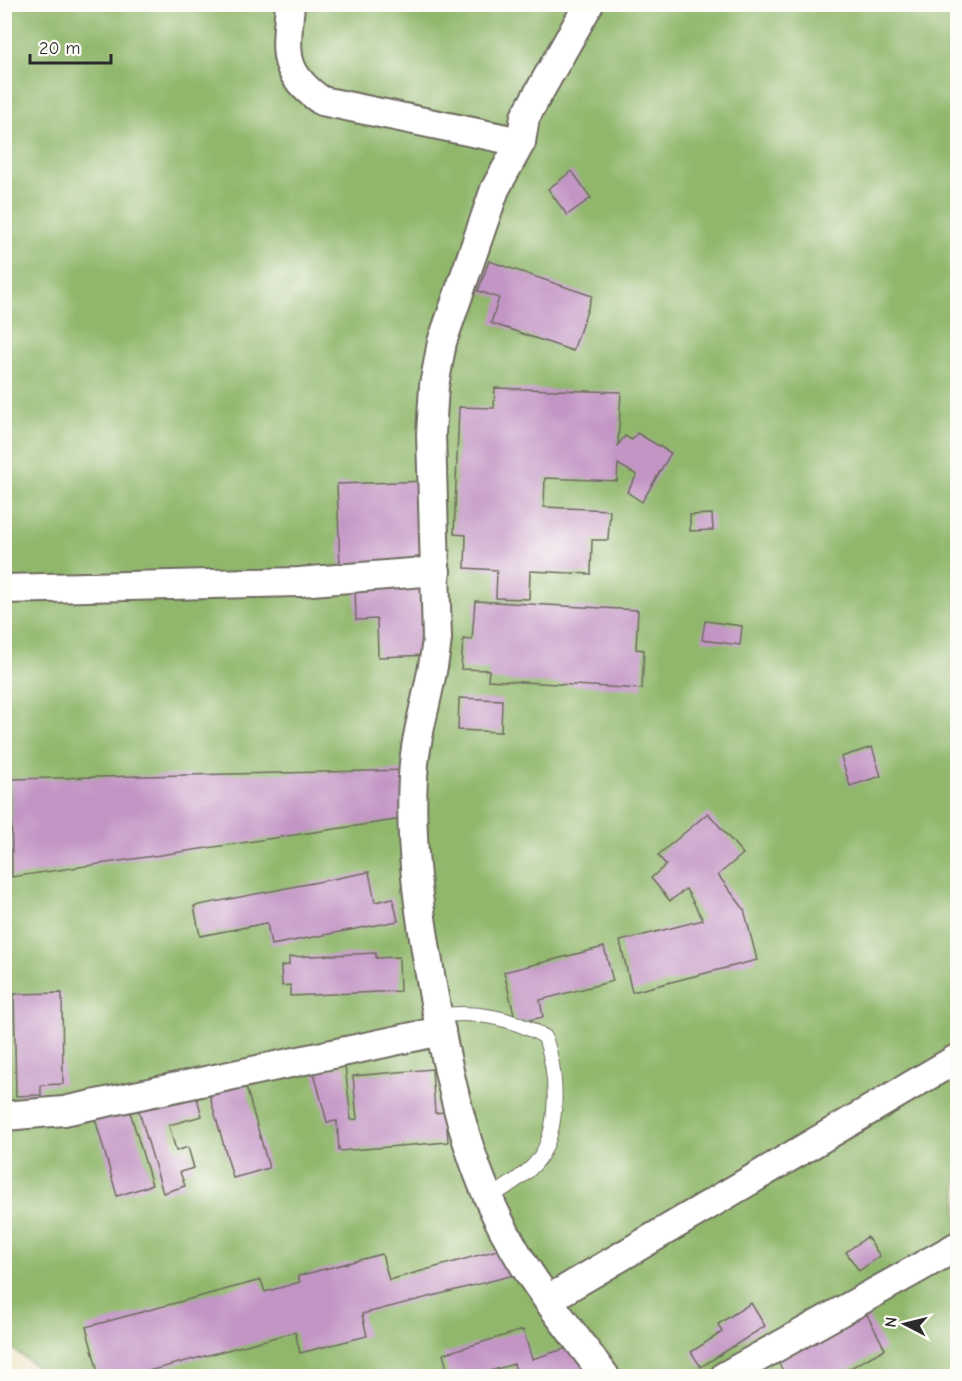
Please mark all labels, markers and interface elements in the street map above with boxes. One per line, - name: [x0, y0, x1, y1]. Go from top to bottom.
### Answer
- scale bar: [30, 27, 111, 65]
- text: 20 m: [39, 38, 80, 59]
- north arrow: [875, 1294, 935, 1354]
- text: N: [882, 1316, 901, 1329]

